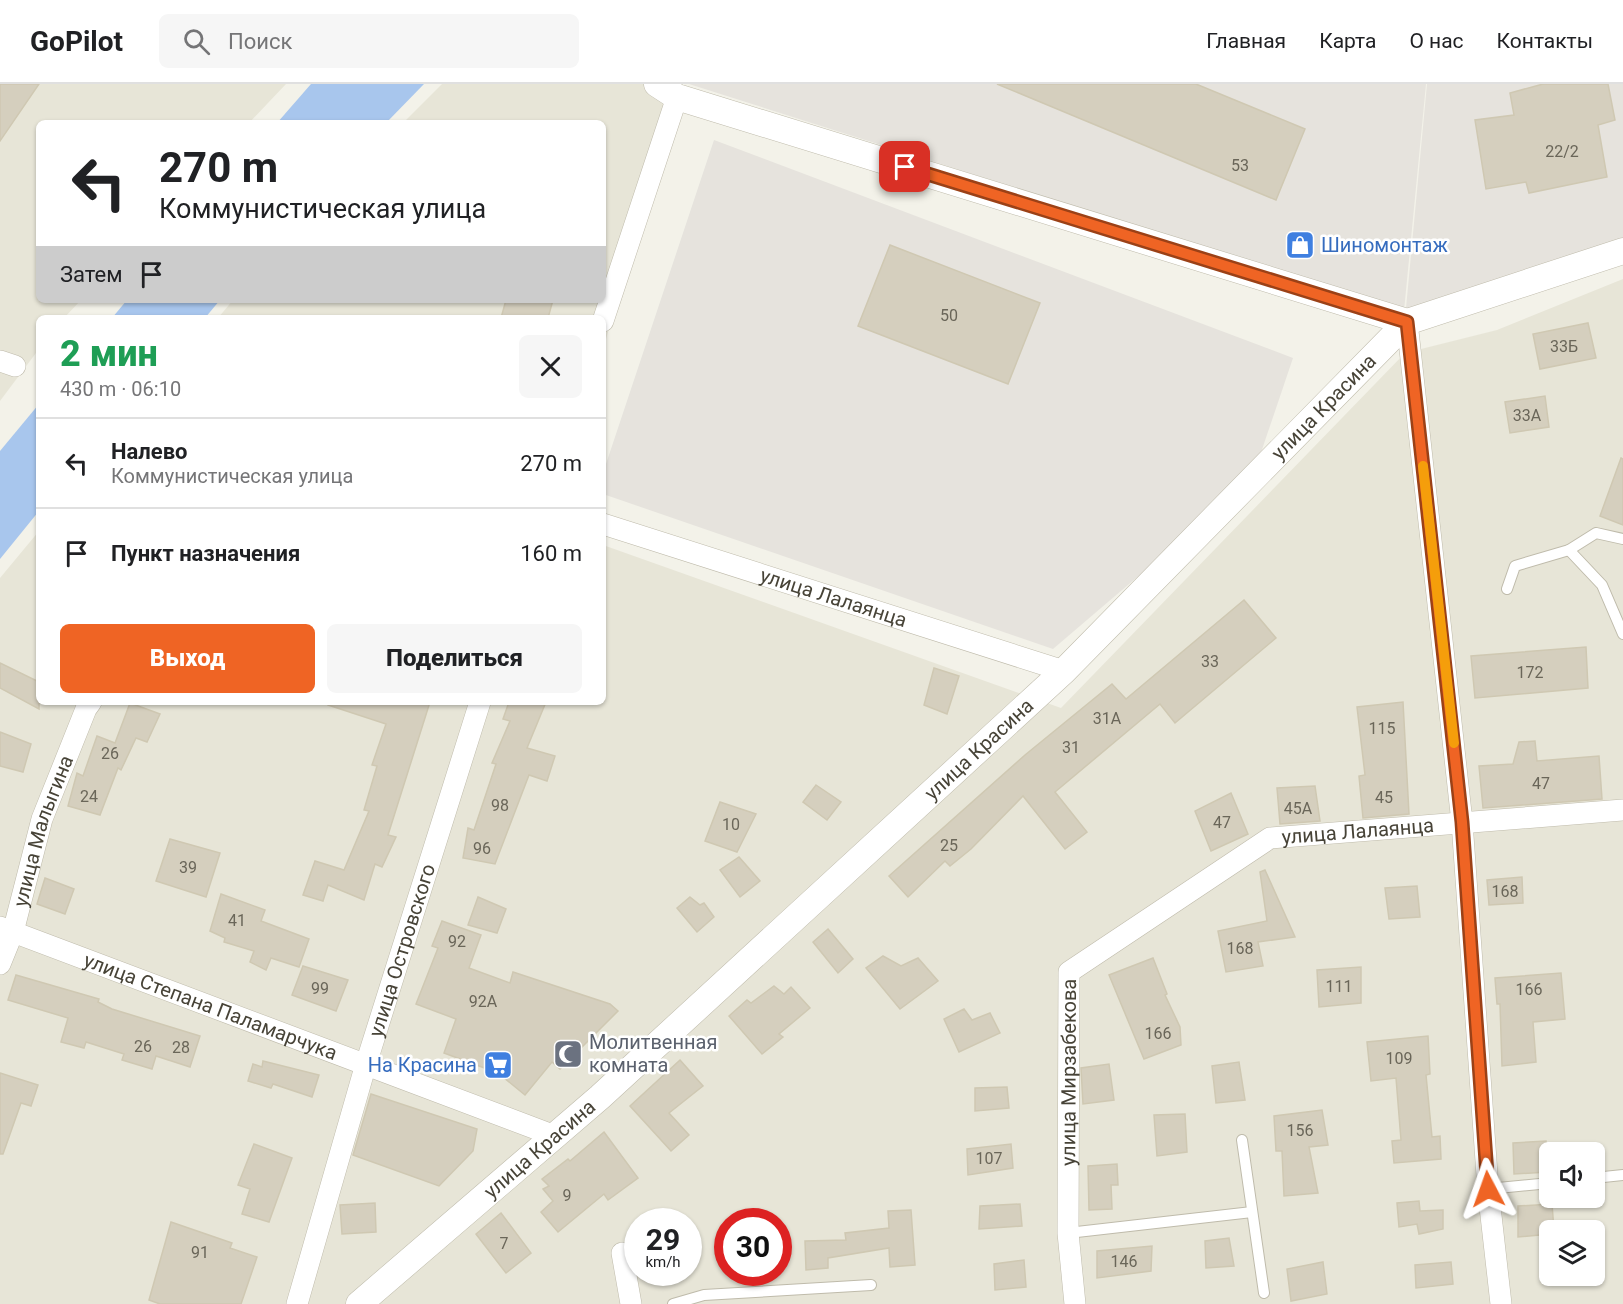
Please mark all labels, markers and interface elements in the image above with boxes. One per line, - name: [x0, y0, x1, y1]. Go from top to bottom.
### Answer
- search box: [159, 14, 579, 68]
- text: GoPilot: [30, 25, 123, 58]
- icon: search: [180, 25, 213, 58]
- text: Поиск: [228, 29, 292, 54]
- text: Главная: [1206, 29, 1286, 53]
- text: Карта: [1319, 29, 1376, 53]
- text: О нас: [1409, 29, 1464, 53]
- text: Контакты: [1497, 29, 1593, 53]
- pin: [879, 141, 930, 192]
- house number: 22/2: [1545, 142, 1579, 161]
- text: 270 m: [159, 143, 278, 192]
- icon: left: [60, 144, 138, 222]
- icon: arrive: [888, 150, 921, 183]
- house number: 53: [1231, 156, 1249, 175]
- text: Коммунистическая улица: [159, 193, 486, 225]
- shop icon: Шиномонтаж: [1284, 229, 1316, 261]
- place label: Шиномонтаж: [1321, 233, 1448, 257]
- icon: arrive: [135, 258, 168, 291]
- text: Затем: [60, 262, 123, 287]
- house number: 50: [940, 306, 958, 325]
- text: 2 мин: [60, 333, 158, 375]
- button: close: [519, 335, 582, 398]
- house number: 33Б: [1550, 337, 1578, 356]
- street label: улица Красина: [1266, 349, 1381, 465]
- text: 430 m · 06:10: [60, 377, 181, 401]
- house number: 33А: [1513, 406, 1542, 425]
- text: Налево: [111, 439, 188, 464]
- icon: left: [60, 447, 93, 480]
- text: 270 m: [520, 451, 582, 476]
- text: Коммунистическая улица: [111, 464, 353, 488]
- icon: arrive: [60, 537, 93, 570]
- text: Пункт назначения: [111, 541, 300, 566]
- text: 160 m: [520, 541, 582, 566]
- street label: улица Лалаянца: [757, 563, 910, 632]
- button: Выход: [60, 624, 315, 693]
- button: Поделиться: [327, 624, 582, 693]
- house number: 33: [1201, 652, 1219, 671]
- house number: 172: [1517, 663, 1543, 682]
- street label: улица Красина: [919, 693, 1038, 805]
- house number: 31А: [1093, 709, 1122, 728]
- house number: 115: [1369, 719, 1395, 738]
- house number: 31: [1062, 738, 1080, 757]
- house number: 26: [101, 744, 119, 763]
- street label: улица Малыгина: [8, 752, 78, 909]
- house number: 47: [1532, 774, 1550, 793]
- house number: 24: [80, 787, 98, 806]
- house number: 45: [1375, 788, 1393, 807]
- house number: 98: [491, 796, 509, 815]
- house number: 45А: [1284, 799, 1313, 818]
- house number: 47: [1213, 813, 1231, 832]
- street label: улица Лалаянца: [1281, 813, 1435, 849]
- house number: 10: [722, 815, 740, 834]
- house number: 25: [940, 836, 958, 855]
- house number: 96: [473, 839, 491, 858]
- house number: 39: [179, 858, 197, 877]
- street label: улица Островского: [363, 861, 440, 1040]
- house number: 168: [1492, 882, 1518, 901]
- house number: 41: [228, 911, 246, 930]
- house number: 92: [448, 932, 466, 951]
- house number: 168: [1227, 939, 1253, 958]
- street label: улица Степана Паламарчука: [81, 948, 341, 1065]
- house number: 111: [1326, 977, 1352, 996]
- house number: 99: [311, 979, 329, 998]
- street label: улица Мирзабекова: [1056, 979, 1081, 1166]
- house number: 166: [1516, 980, 1542, 999]
- house number: 92А: [469, 992, 498, 1011]
- house number: 166: [1145, 1024, 1171, 1043]
- place label: Молитвенная комната: [589, 1030, 717, 1077]
- house number: 26: [134, 1037, 152, 1056]
- house number: 28: [172, 1038, 190, 1057]
- mosque icon: Молитвенная комната: [552, 1038, 584, 1070]
- supermarket icon: На Красина: [482, 1049, 514, 1081]
- house number: 109: [1386, 1049, 1412, 1068]
- place label: На Красина: [368, 1053, 477, 1077]
- street label: улица Красина: [479, 1095, 600, 1203]
- house number: 156: [1287, 1121, 1313, 1140]
- map controls: [1539, 1142, 1605, 1286]
- button: sound: [1539, 1142, 1605, 1208]
- house number: 107: [976, 1149, 1002, 1168]
- position arrow: [1456, 1157, 1520, 1221]
- house number: 9: [563, 1186, 572, 1205]
- speed limit sign: 30: [714, 1208, 792, 1286]
- button: layers: [1539, 1220, 1605, 1286]
- text: 29: [646, 1222, 680, 1257]
- house number: 7: [500, 1234, 509, 1253]
- house number: 91: [191, 1243, 209, 1262]
- house number: 146: [1111, 1252, 1137, 1271]
- text: km/h: [645, 1253, 681, 1271]

